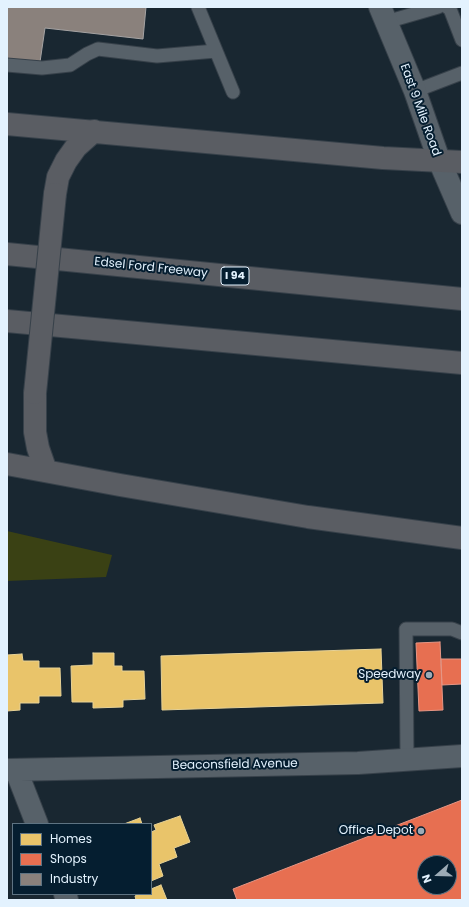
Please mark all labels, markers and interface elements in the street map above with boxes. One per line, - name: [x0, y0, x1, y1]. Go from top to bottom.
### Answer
- street label: East 9 Mile Road: [397, 62, 443, 158]
- street label: Edsel Ford Freeway: [94, 255, 208, 281]
- road number: I 94: [221, 267, 249, 285]
- place label: Speedway: [358, 668, 421, 682]
- marker: Speedway: [424, 670, 434, 680]
- street label: Beaconsfield Avenue: [172, 757, 298, 773]
- legend: [12, 823, 152, 895]
- place label: Office Depot: [339, 824, 413, 838]
- marker: Office Depot: [416, 826, 426, 836]
- text: Homes: [50, 830, 92, 847]
- text: Shops: [50, 850, 87, 867]
- north arrow: [417, 855, 457, 895]
- text: Industry: [50, 870, 98, 887]
- text: N: [418, 872, 436, 885]

